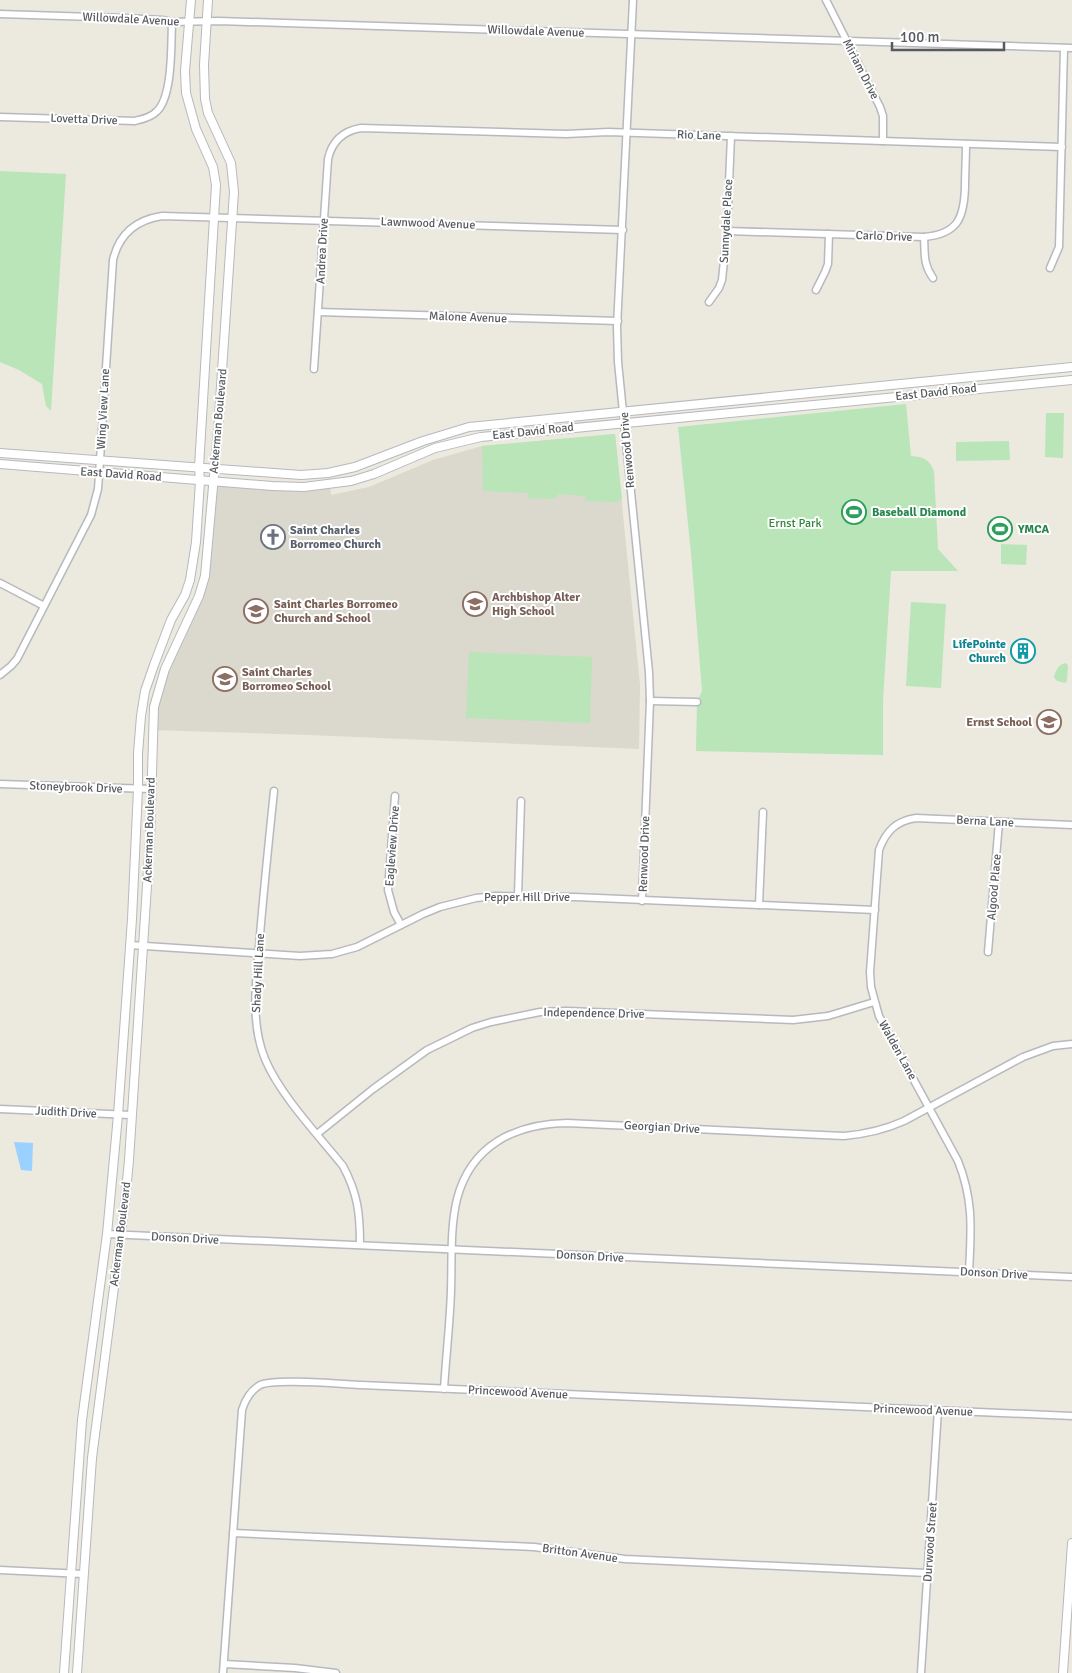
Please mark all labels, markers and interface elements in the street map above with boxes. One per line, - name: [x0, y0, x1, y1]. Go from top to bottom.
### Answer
- street label: Willowdale Avenue: [82, 9, 180, 30]
- scale bar: [892, 20, 1004, 52]
- street label: Willowdale Avenue: [487, 22, 585, 41]
- text: 100 m: [900, 28, 940, 46]
- street label: Miriam Drive: [839, 36, 882, 102]
- street label: Lovetta Drive: [50, 111, 118, 128]
- street label: Rio Lane: [677, 127, 721, 144]
- street label: Sunnydale Place: [717, 179, 736, 263]
- street label: Lawnwood Avenue: [380, 214, 476, 233]
- street label: Andrea Drive: [313, 218, 332, 284]
- street label: Carlo Drive: [855, 228, 913, 245]
- street label: Malone Avenue: [429, 309, 507, 326]
- street label: Wing View Lane: [94, 368, 113, 450]
- street label: Ackerman Boulevard: [206, 368, 231, 474]
- street label: East David Road: [895, 381, 977, 404]
- street label: Renwood Drive: [617, 411, 638, 489]
- street label: East David Road: [492, 420, 574, 443]
- street label: East David Road: [80, 464, 162, 485]
- sports icon: Baseball Diamond: [841, 499, 867, 525]
- place label: Baseball Diamond: [872, 505, 967, 520]
- park label: Ernst Park: [769, 516, 821, 531]
- sports icon: YMCA: [987, 516, 1013, 542]
- place label: YMCA: [1017, 522, 1050, 537]
- place label: Saint Charles Borromeo Church: [290, 523, 382, 552]
- church icon: Saint Charles Borromeo Church: [260, 524, 286, 550]
- place label: Archbishop Alter High School: [492, 590, 580, 619]
- school or university icon: Archbishop Alter High School: [462, 591, 488, 617]
- place label: Saint Charles Borromeo Church and School: [274, 597, 398, 626]
- school or university icon: Saint Charles Borromeo Church and School: [243, 598, 269, 624]
- place label: LifePointe Church: [953, 637, 1006, 666]
- building icon: LifePointe Church: [1010, 638, 1036, 664]
- place label: Saint Charles Borromeo School: [242, 665, 331, 694]
- school or university icon: Saint Charles Borromeo School: [212, 666, 238, 692]
- school or university icon: Ernst School: [1036, 709, 1062, 735]
- place label: Ernst School: [966, 715, 1032, 730]
- street label: Ackerman Boulevard: [140, 777, 159, 883]
- street label: Stoneybrook Drive: [29, 778, 123, 797]
- street label: Eagleview Drive: [382, 805, 403, 887]
- street label: Berna Lane: [956, 812, 1014, 830]
- street label: Renwood Drive: [636, 816, 653, 892]
- street label: Algood Place: [984, 853, 1005, 921]
- street label: Pepper Hill Drive: [484, 890, 570, 905]
- street label: Shady Hill Lane: [249, 933, 268, 1013]
- street label: Independence Drive: [543, 1005, 645, 1022]
- street label: Walden Lane: [875, 1018, 920, 1083]
- street label: Judith Drive: [35, 1103, 97, 1122]
- street label: Georgian Drive: [624, 1118, 700, 1137]
- street label: Ackerman Boulevard: [107, 1181, 134, 1287]
- street label: Donson Drive: [151, 1229, 219, 1248]
- street label: Donson Drive: [556, 1247, 624, 1266]
- street label: Donson Drive: [960, 1264, 1028, 1283]
- street label: Princewood Avenue: [468, 1382, 568, 1403]
- street label: Princewood Avenue: [873, 1401, 973, 1420]
- street label: Durwood Street: [920, 1501, 941, 1583]
- street label: Britton Avenue: [541, 1541, 619, 1566]

